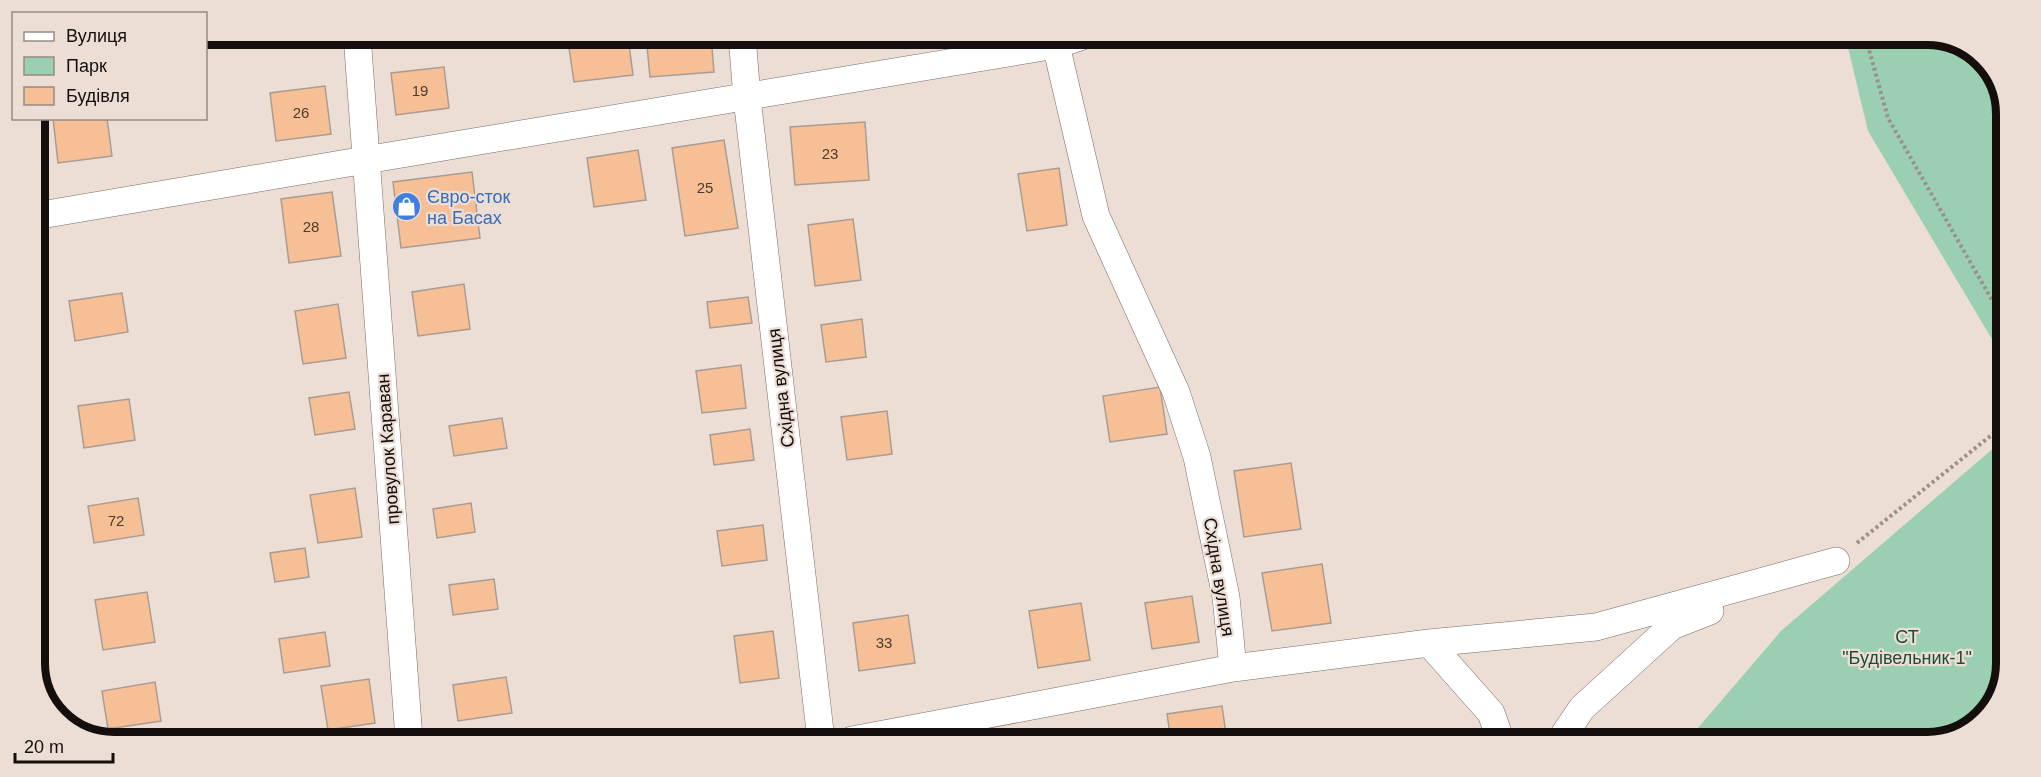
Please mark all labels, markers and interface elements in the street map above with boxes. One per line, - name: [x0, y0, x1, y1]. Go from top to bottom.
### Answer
- legend: [12, 12, 207, 120]
- text: Вулиця: [66, 26, 127, 46]
- text: Парк: [66, 56, 107, 76]
- house number: 19: [412, 82, 428, 99]
- text: Будівля: [66, 86, 130, 106]
- house number: 26: [293, 104, 309, 121]
- house number: 23: [822, 145, 838, 162]
- house number: 25: [697, 179, 713, 196]
- place label: Євро-сток на Басах: [427, 187, 511, 228]
- shop icon: Євро-сток на Басах: [390, 191, 422, 223]
- house number: 28: [303, 218, 319, 235]
- street label: Східна вулиця: [764, 327, 798, 449]
- street label: провулок Караван: [373, 373, 403, 525]
- house number: 72: [108, 512, 124, 529]
- street label: Східна вулиця: [1200, 516, 1238, 638]
- park label: СТ "Будівельник-1": [1842, 627, 1972, 668]
- house number: 33: [876, 634, 892, 651]
- scale bar: [15, 726, 112, 764]
- text: 20 m: [24, 737, 64, 757]

